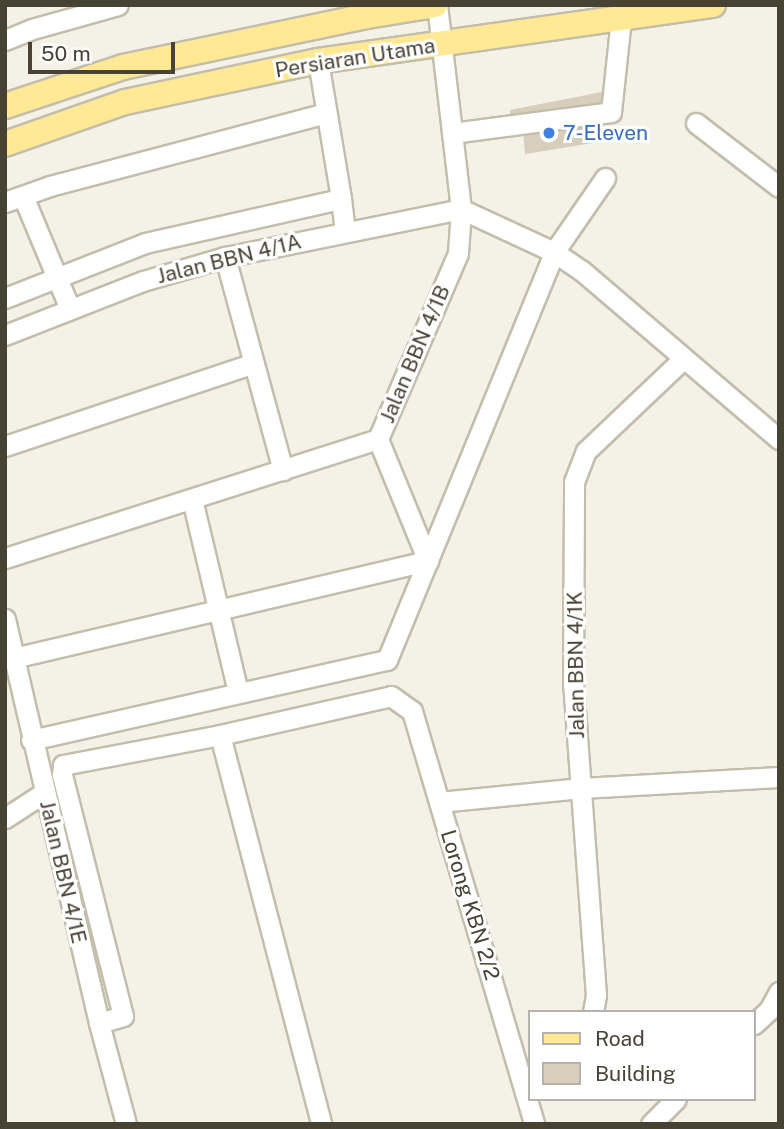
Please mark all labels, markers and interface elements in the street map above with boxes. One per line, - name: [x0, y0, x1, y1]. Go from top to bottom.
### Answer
- scale bar: [32, 28, 178, 72]
- street label: Persiaran Utama: [273, 33, 437, 83]
- text: 50 m: [41, 41, 91, 66]
- place label: 7-Eleven: [563, 120, 648, 146]
- marker: 7-Eleven: [541, 125, 557, 141]
- street label: Jalan BBN 4/1A: [154, 229, 304, 289]
- street label: Jalan BBN 4/1B: [375, 281, 455, 427]
- street label: Jalan BBN 4/1K: [562, 591, 590, 739]
- street label: Jalan BBN 4/1E: [34, 798, 92, 946]
- street label: Lorong KBN 2/2: [435, 827, 505, 983]
- legend: [528, 1010, 756, 1101]
- text: Road: [595, 1026, 645, 1051]
- text: Building: [595, 1061, 676, 1086]

